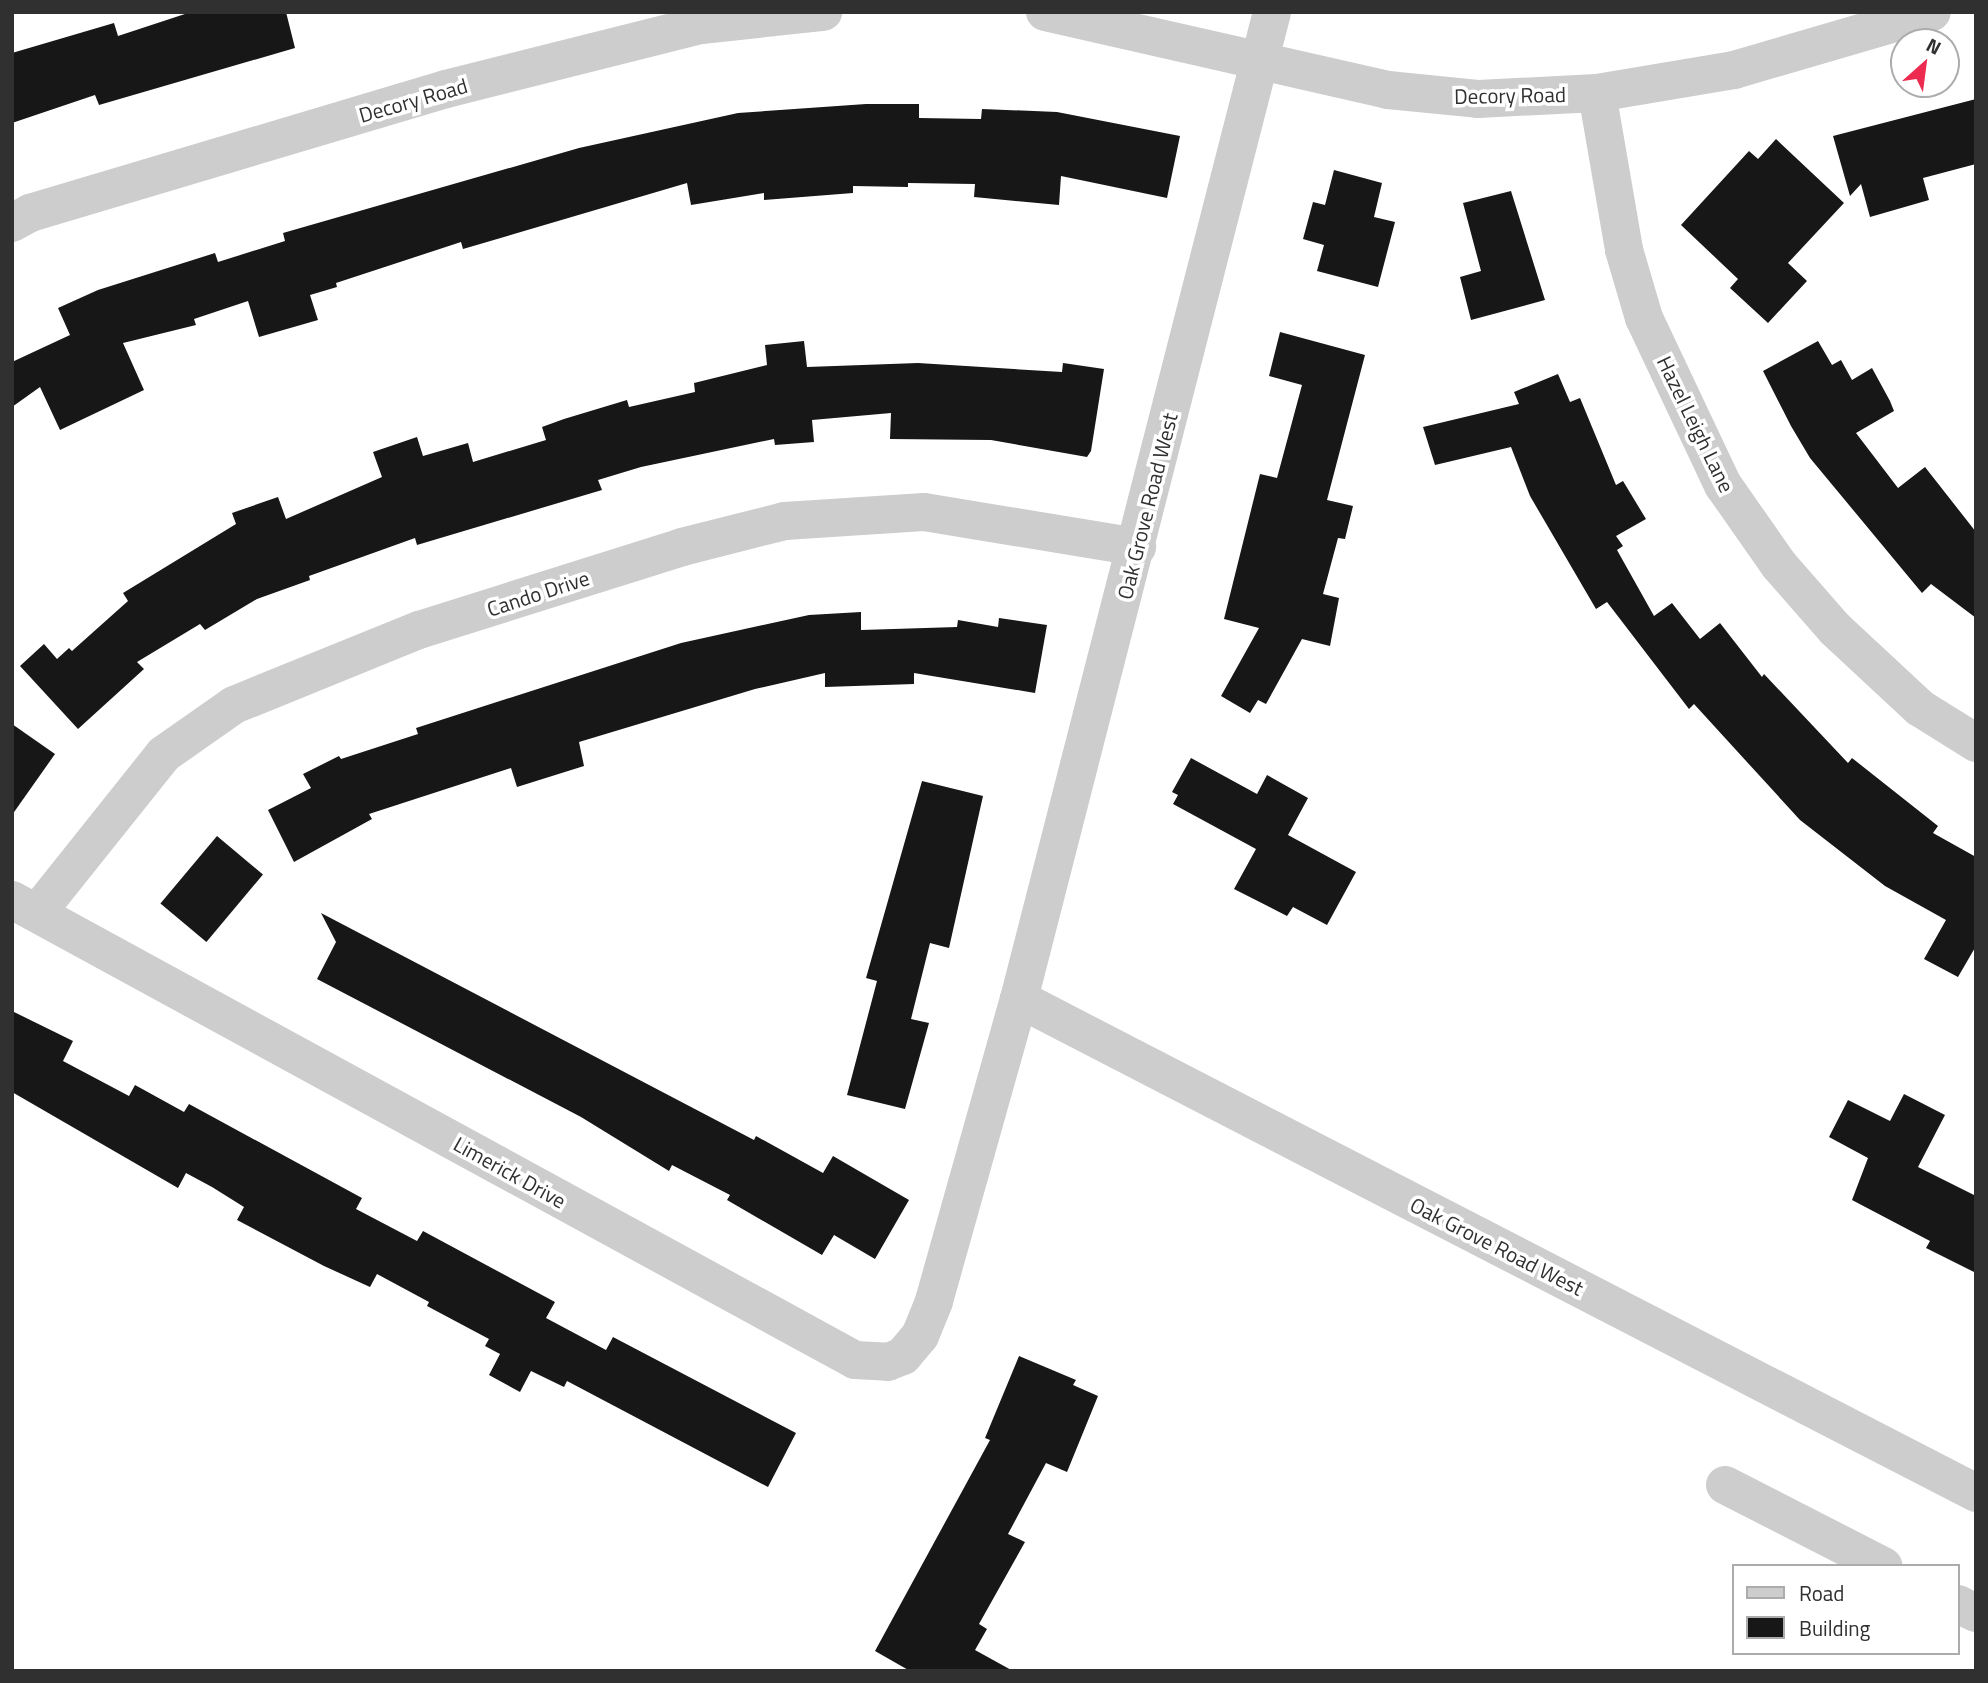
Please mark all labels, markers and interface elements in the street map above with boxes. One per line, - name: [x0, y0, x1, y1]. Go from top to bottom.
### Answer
- north arrow: [1890, 28, 1960, 98]
- text: N: [1922, 30, 1947, 62]
- street label: Decory Road: [356, 72, 470, 128]
- street label: Decory Road: [1454, 81, 1566, 109]
- street label: Hazel Leigh Lane: [1652, 352, 1740, 496]
- street label: Oak Grove Road West: [1112, 410, 1182, 602]
- street label: Cando Drive: [484, 565, 592, 621]
- street label: Limerick Drive: [449, 1131, 571, 1213]
- street label: Oak Grove Road West: [1406, 1191, 1588, 1301]
- legend: [1732, 1564, 1960, 1655]
- text: Road: [1799, 1577, 1844, 1609]
- text: Building: [1799, 1612, 1870, 1644]

